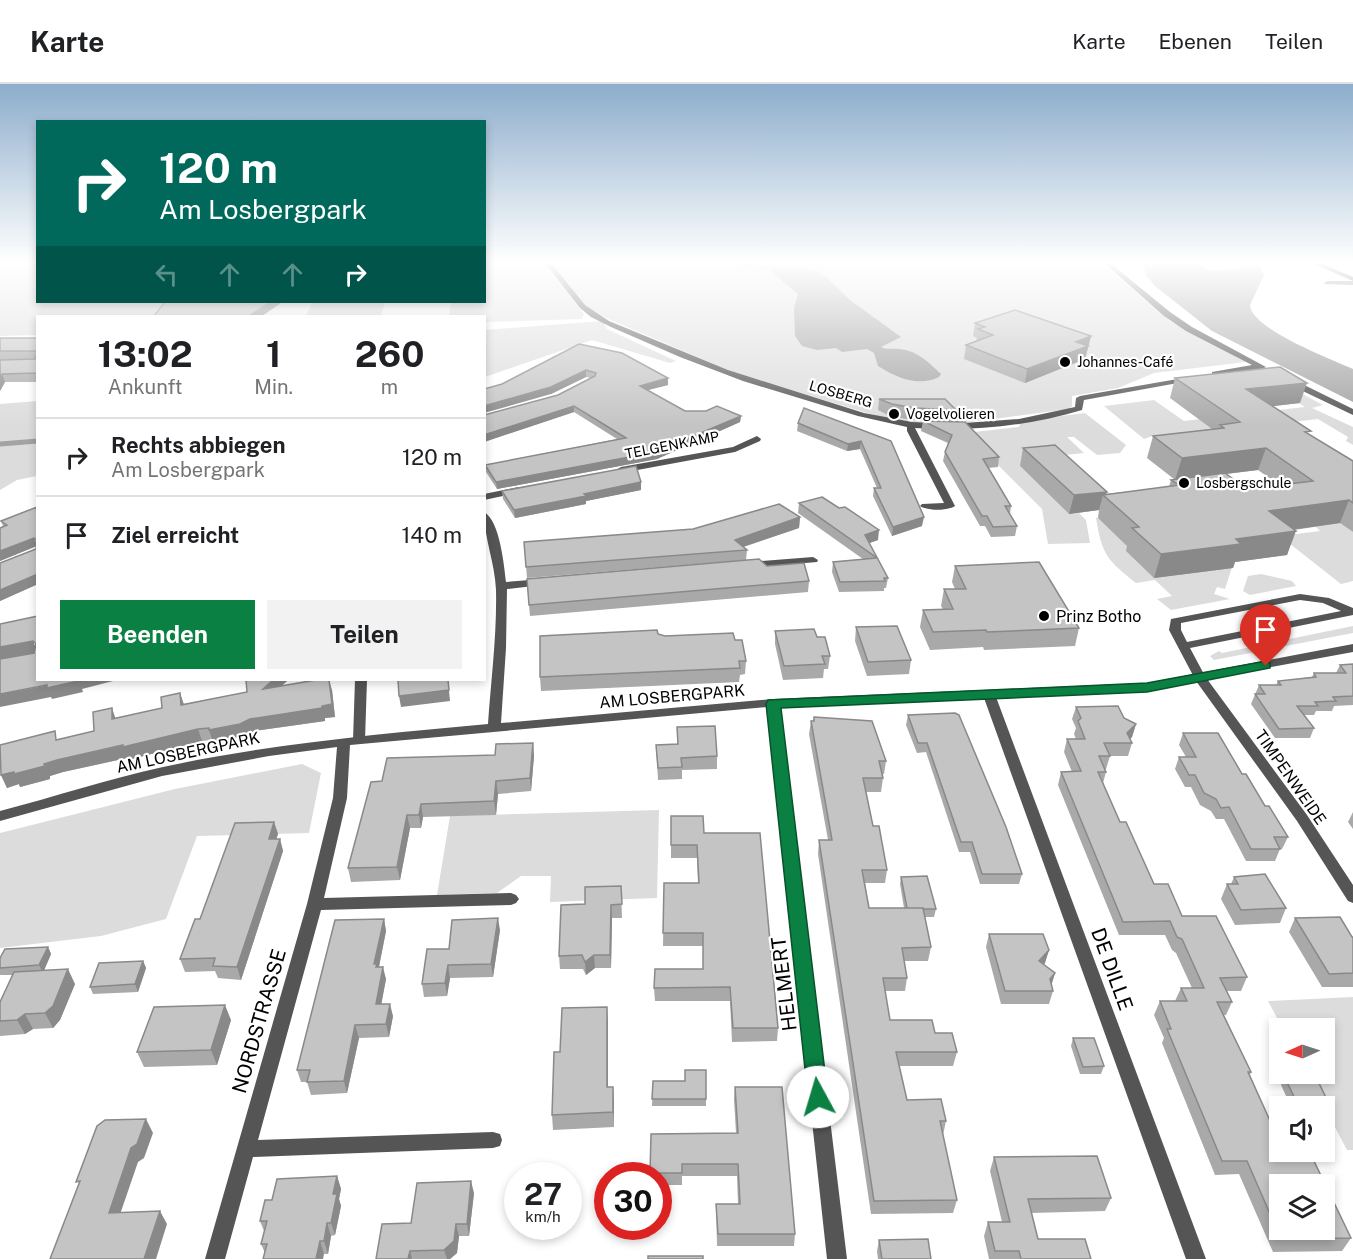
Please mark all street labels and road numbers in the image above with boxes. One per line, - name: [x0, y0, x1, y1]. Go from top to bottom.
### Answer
- street label: LOSBERG: [807, 377, 875, 411]
- street label: TELGENKAMP: [624, 428, 720, 462]
- street label: AM LOSBERGPARK: [598, 681, 746, 712]
- street label: TIMPENWEIDE: [1251, 726, 1330, 828]
- street label: AM LOSBERGPARK: [115, 728, 262, 777]
- street label: DE DILLE: [1086, 924, 1138, 1014]
- street label: HELMERT: [766, 935, 802, 1033]
- street label: NORDSTRASSE: [227, 946, 291, 1096]

